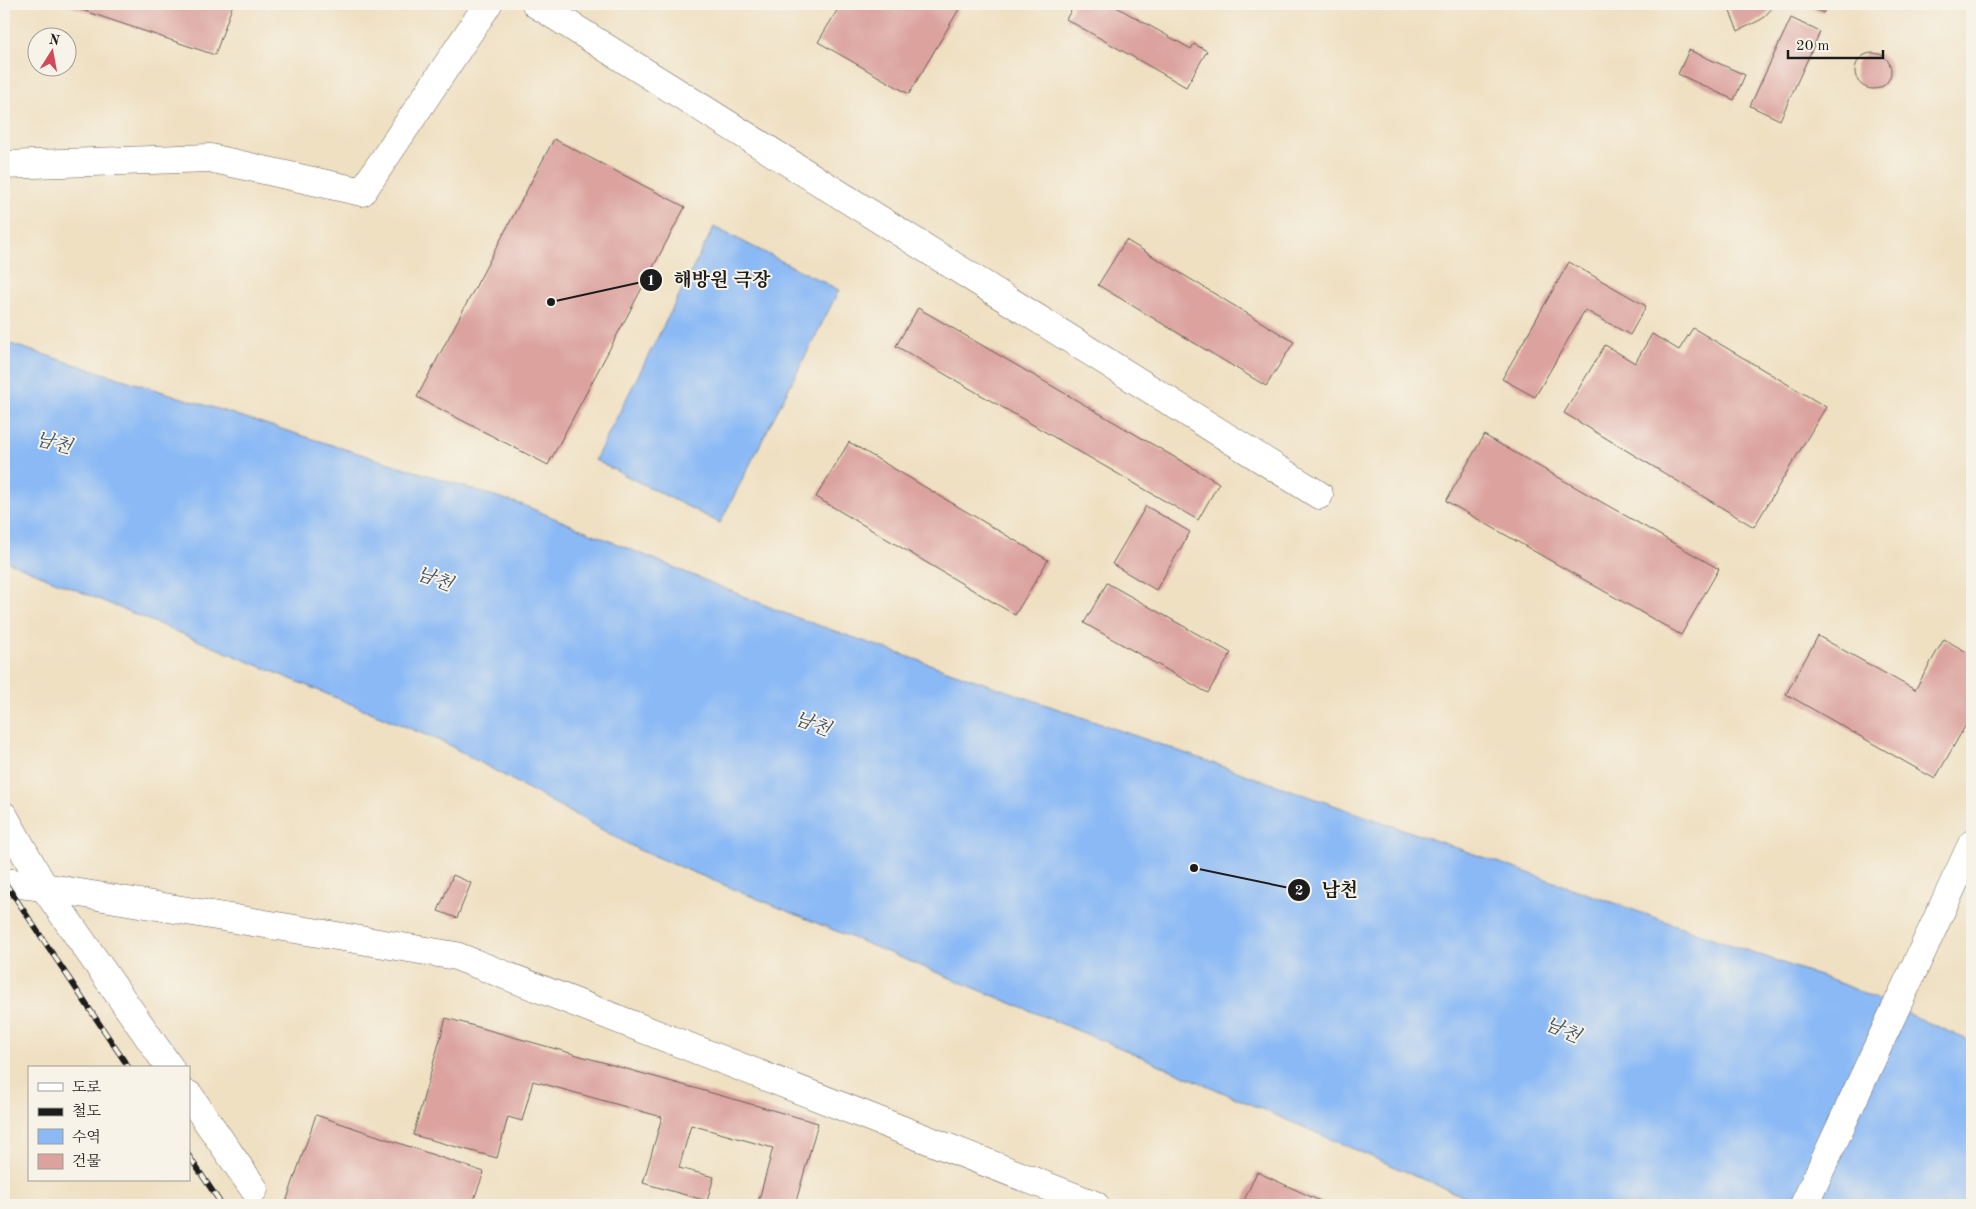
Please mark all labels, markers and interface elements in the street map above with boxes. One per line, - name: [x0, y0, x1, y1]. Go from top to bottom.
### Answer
- north arrow: [28, 28, 78, 78]
- scale bar: [1788, 28, 1884, 60]
- text: N: [48, 32, 61, 48]
- text: 20 m: [1796, 39, 1830, 54]
- callout: 해방원 극장: [638, 263, 780, 297]
- text: 해방원 극장: [673, 269, 771, 291]
- text: 1: [647, 274, 655, 289]
- water label: 남천: [33, 428, 76, 459]
- water label: 남천: [414, 562, 457, 596]
- water label: 남천: [792, 707, 835, 741]
- callout: 남천: [1287, 873, 1368, 907]
- text: 남천: [1322, 879, 1358, 901]
- text: 2: [1295, 884, 1303, 899]
- water label: 남천: [1541, 1012, 1585, 1048]
- legend: [28, 1066, 190, 1182]
- text: 도로: [72, 1080, 101, 1096]
- text: 철도: [72, 1103, 101, 1120]
- text: 수역: [72, 1129, 101, 1146]
- text: 건물: [72, 1153, 101, 1170]

